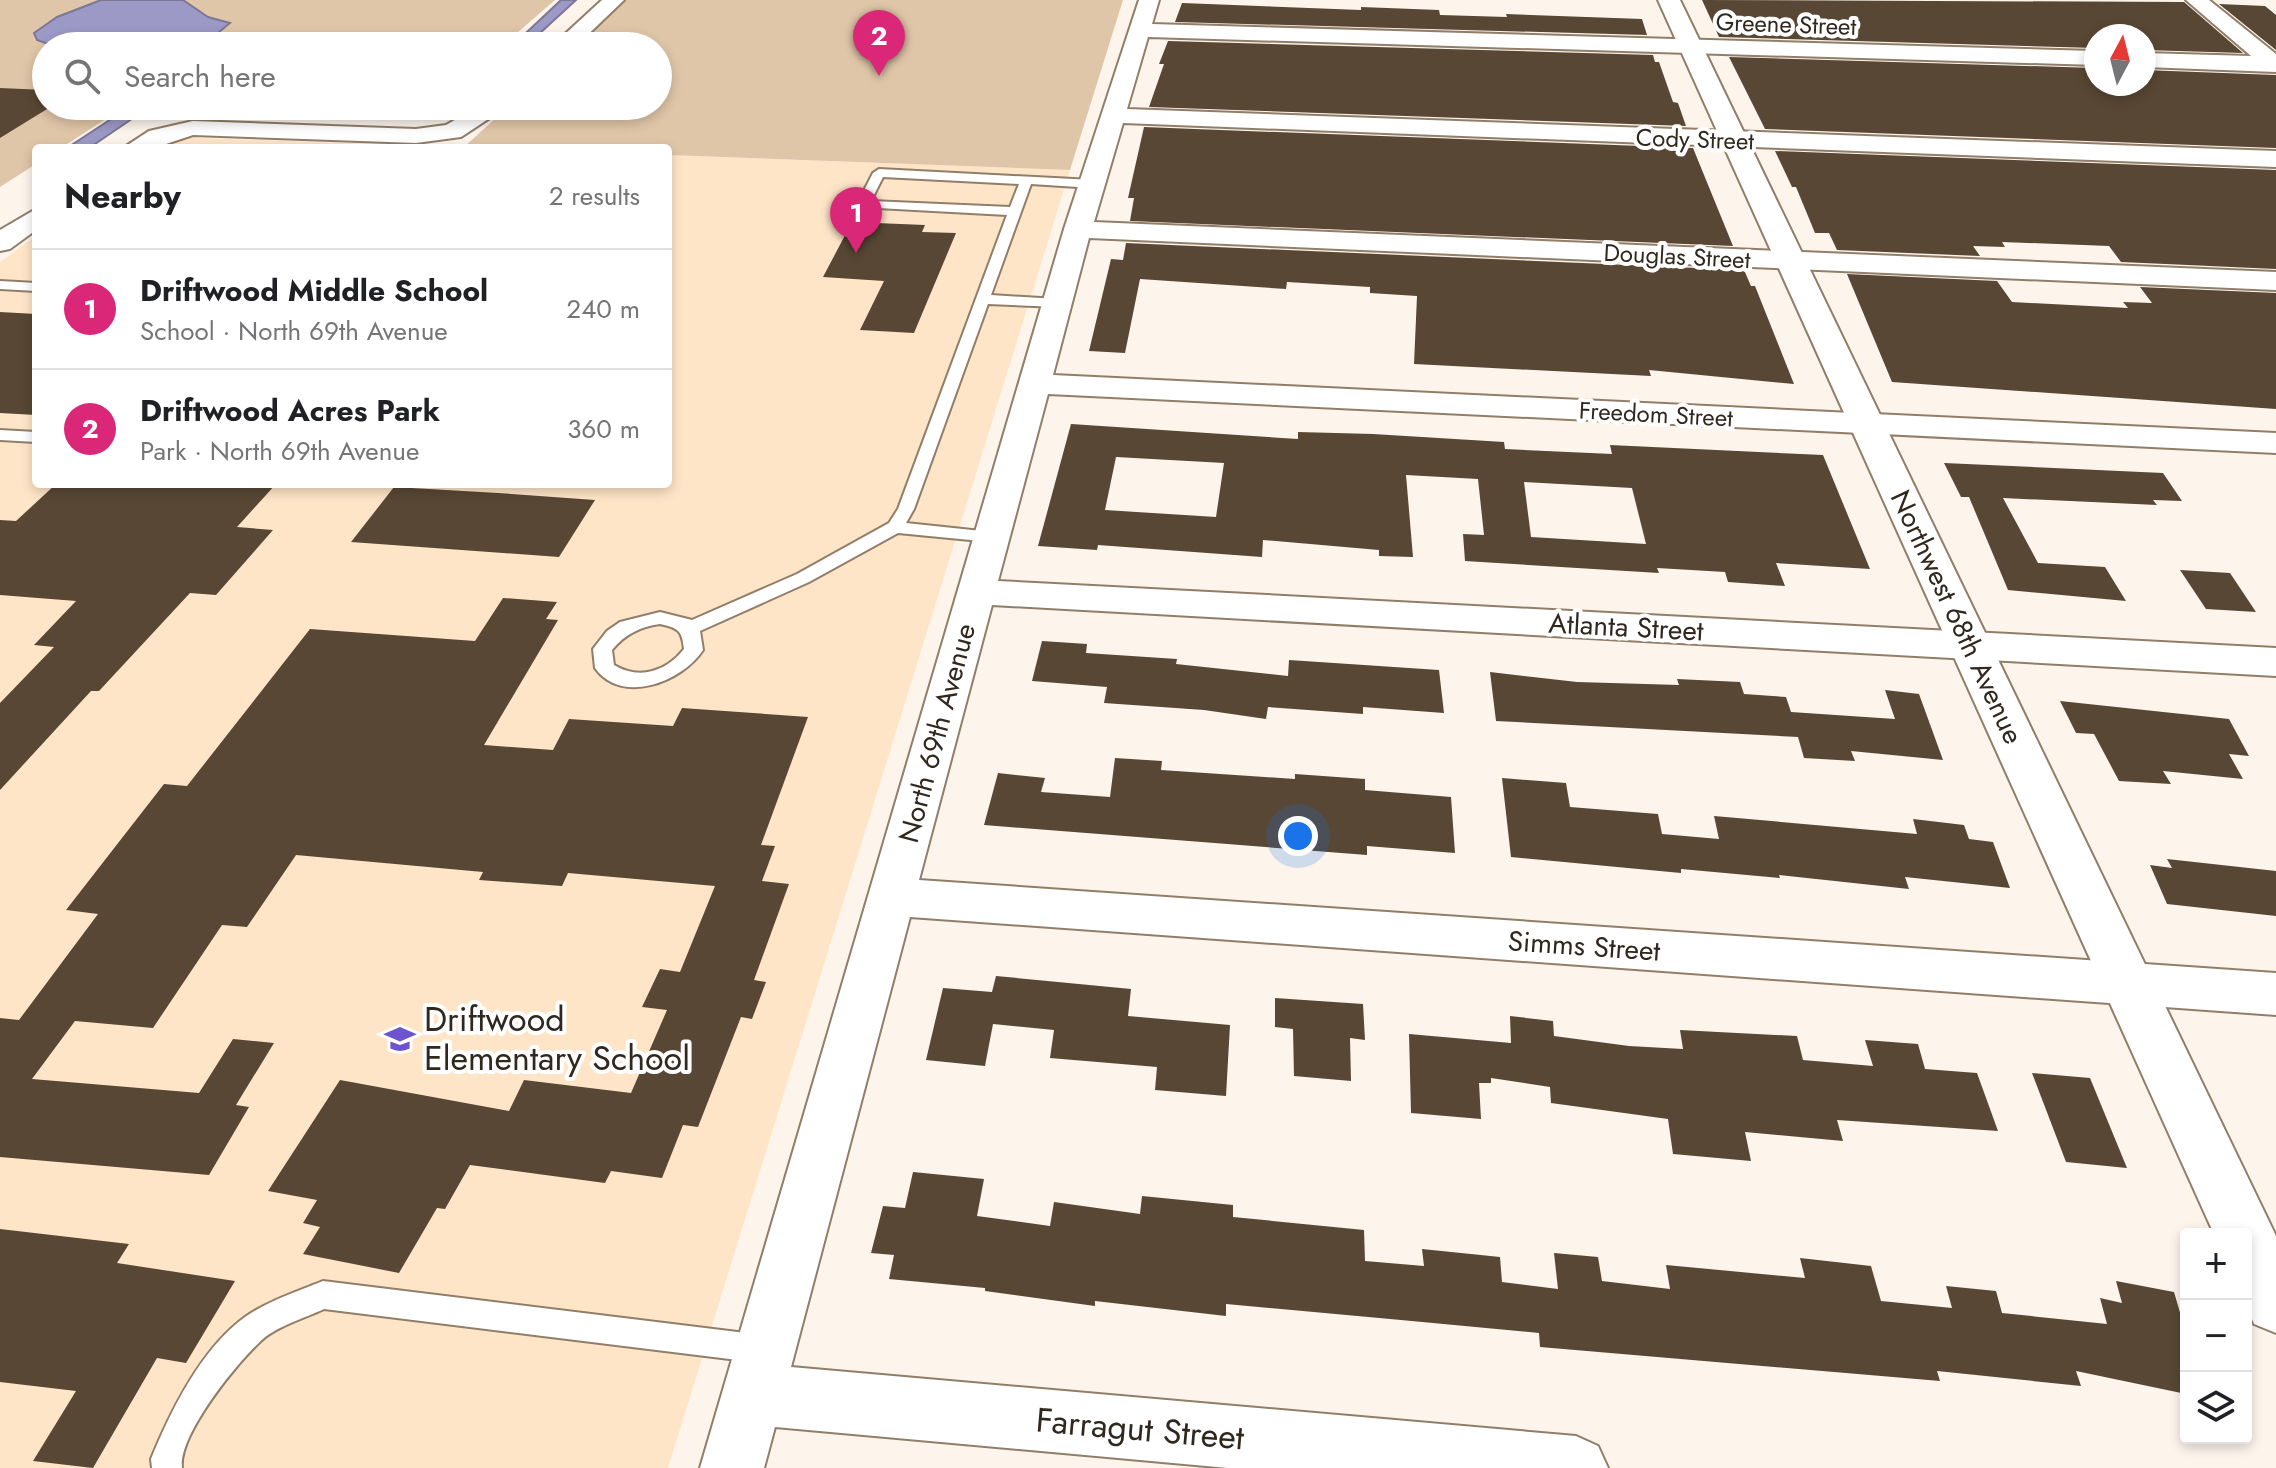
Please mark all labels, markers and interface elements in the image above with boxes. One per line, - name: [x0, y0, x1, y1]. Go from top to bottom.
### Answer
- street label: Greene Street: [1715, 4, 1857, 44]
- pin: 2: [853, 10, 905, 76]
- north arrow: [2084, 24, 2156, 96]
- search box: [32, 32, 672, 120]
- icon: search: [60, 54, 104, 98]
- text: Search here: [124, 55, 276, 98]
- street label: Cody Street: [1635, 119, 1755, 159]
- text: Nearby: [64, 172, 181, 221]
- text: 2 results: [549, 177, 640, 215]
- pin: 1: [830, 187, 882, 253]
- street label: Douglas Street: [1603, 235, 1752, 277]
- text: Driftwood Middle School: [140, 269, 488, 312]
- text: 1: [83, 290, 97, 328]
- text: 240 m: [566, 290, 640, 328]
- text: School · North 69th Avenue: [140, 312, 448, 350]
- text: Driftwood Acres Park: [140, 389, 440, 432]
- street label: Freedom Street: [1578, 392, 1734, 436]
- text: 2: [81, 410, 99, 448]
- text: 360 m: [567, 410, 640, 448]
- text: Park · North 69th Avenue: [140, 432, 419, 470]
- street label: Northwest 68th Avenue: [1880, 483, 2034, 751]
- street label: Atlanta Street: [1547, 602, 1705, 652]
- street label: North 69th Avenue: [888, 619, 986, 847]
- your location: [1278, 816, 1318, 856]
- street label: Simms Street: [1506, 920, 1662, 972]
- place label: Driftwood Elementary School: [424, 995, 690, 1083]
- school or university icon: Driftwood Elementary School: [383, 1022, 417, 1056]
- map controls: [2180, 1228, 2252, 1444]
- button: +: [2180, 1228, 2252, 1300]
- button: −: [2180, 1300, 2252, 1372]
- button: layers: [2180, 1372, 2252, 1444]
- street label: Farragut Street: [1034, 1395, 1246, 1463]

